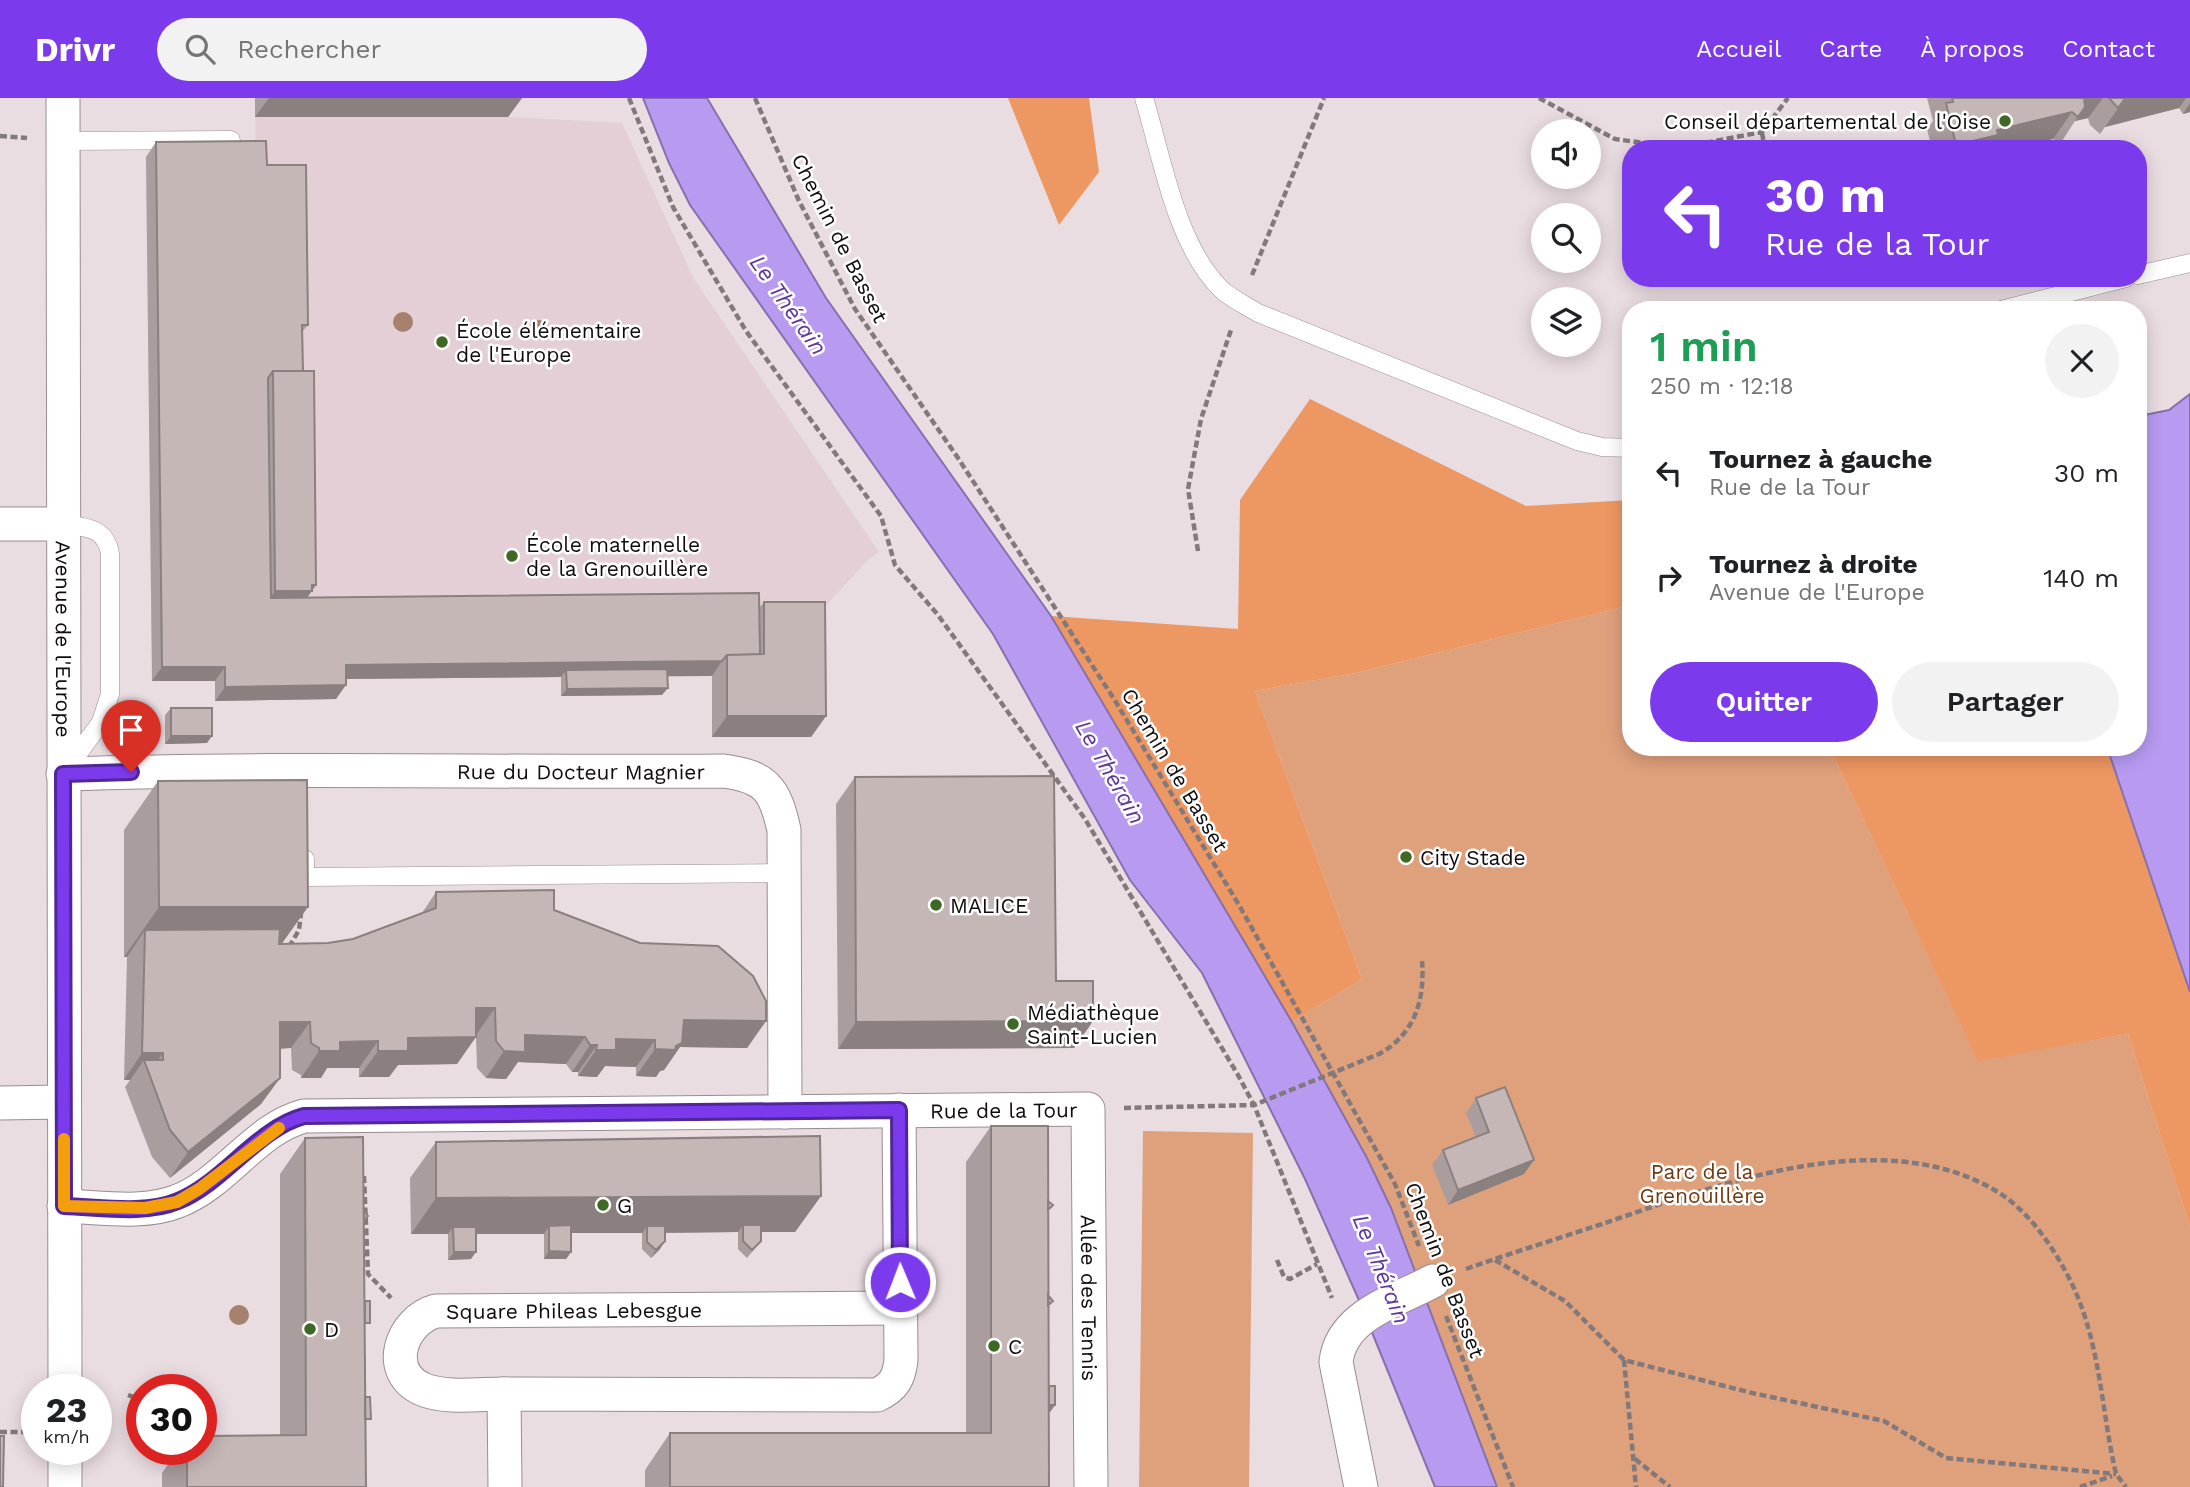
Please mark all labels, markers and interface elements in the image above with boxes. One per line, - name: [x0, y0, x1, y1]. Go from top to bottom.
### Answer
- search box: [157, 18, 647, 81]
- text: Drivr: [35, 30, 115, 69]
- icon: search: [181, 30, 219, 68]
- text: Rechercher: [237, 34, 381, 64]
- text: Accueil: [1696, 35, 1781, 63]
- text: Carte: [1819, 35, 1882, 63]
- text: À propos: [1920, 35, 2024, 63]
- text: Contact: [2062, 35, 2155, 63]
- place label: Conseil départemental de l'Oise: [1664, 109, 1991, 134]
- marker: Conseil départemental de l'Oise: [1997, 113, 2013, 129]
- map controls: [1531, 119, 1601, 357]
- button: sound: [1531, 119, 1601, 189]
- street label: Chemin de Basset: [787, 149, 893, 327]
- text: 30 m: [1765, 166, 1886, 224]
- icon: left: [1650, 168, 1741, 259]
- button: search: [1531, 203, 1601, 273]
- text: Rue de la Tour: [1765, 225, 1990, 263]
- water label: Le Thérain: [744, 250, 832, 360]
- button: layers: [1531, 287, 1601, 357]
- place label: École élémentaire de l'Europe: [456, 318, 641, 367]
- text: 1 min: [1650, 322, 1758, 371]
- button: close: [2045, 324, 2119, 398]
- marker: École élémentaire de l'Europe: [434, 334, 450, 350]
- text: 250 m · 12:18: [1650, 373, 1794, 400]
- text: Tournez à gauche: [1709, 444, 1932, 474]
- icon: left: [1650, 454, 1688, 492]
- text: 30 m: [2054, 458, 2119, 488]
- text: Rue de la Tour: [1709, 474, 1870, 501]
- place label: École maternelle de la Grenouillère: [526, 532, 708, 581]
- street label: Avenue de l'Europe: [51, 540, 76, 738]
- marker: École maternelle de la Grenouillère: [504, 548, 520, 564]
- text: Tournez à droite: [1709, 549, 1918, 579]
- icon: right: [1650, 559, 1688, 597]
- text: 140 m: [2043, 563, 2119, 593]
- text: Avenue de l'Europe: [1709, 579, 1925, 606]
- button: Quitter: [1650, 662, 1878, 742]
- button: Partager: [1892, 662, 2119, 742]
- street label: Chemin de Basset: [1116, 684, 1234, 856]
- pin: [101, 700, 161, 772]
- icon: arrive: [112, 711, 150, 749]
- water label: Le Thérain: [1069, 715, 1151, 829]
- street label: Rue du Docteur Magnier: [457, 758, 706, 784]
- place label: City Stade: [1420, 845, 1526, 870]
- marker: City Stade: [1398, 849, 1414, 865]
- place label: MALICE: [950, 893, 1028, 918]
- marker: MALICE: [928, 897, 944, 913]
- place label: Médiathèque Saint-Lucien: [1027, 1000, 1159, 1049]
- marker: Médiathèque Saint-Lucien: [1005, 1016, 1021, 1032]
- street label: Rue de la Tour: [930, 1097, 1078, 1123]
- park label: Parc de la Grenouillère: [1639, 1159, 1765, 1208]
- street label: Chemin de Basset: [1400, 1179, 1490, 1362]
- place label: G: [617, 1193, 632, 1218]
- marker: G: [595, 1197, 611, 1213]
- water label: Le Thérain: [1347, 1210, 1415, 1328]
- street label: Allée des Tennis: [1076, 1214, 1103, 1381]
- position arrow: [863, 1245, 937, 1319]
- street label: Square Phileas Lebesgue: [446, 1297, 702, 1323]
- place label: D: [324, 1317, 339, 1342]
- marker: D: [302, 1321, 318, 1337]
- place label: C: [1008, 1334, 1022, 1359]
- marker: C: [986, 1338, 1002, 1354]
- speed limit sign: 30: [126, 1374, 217, 1465]
- text: 23: [46, 1389, 87, 1431]
- text: km/h: [43, 1426, 90, 1447]

